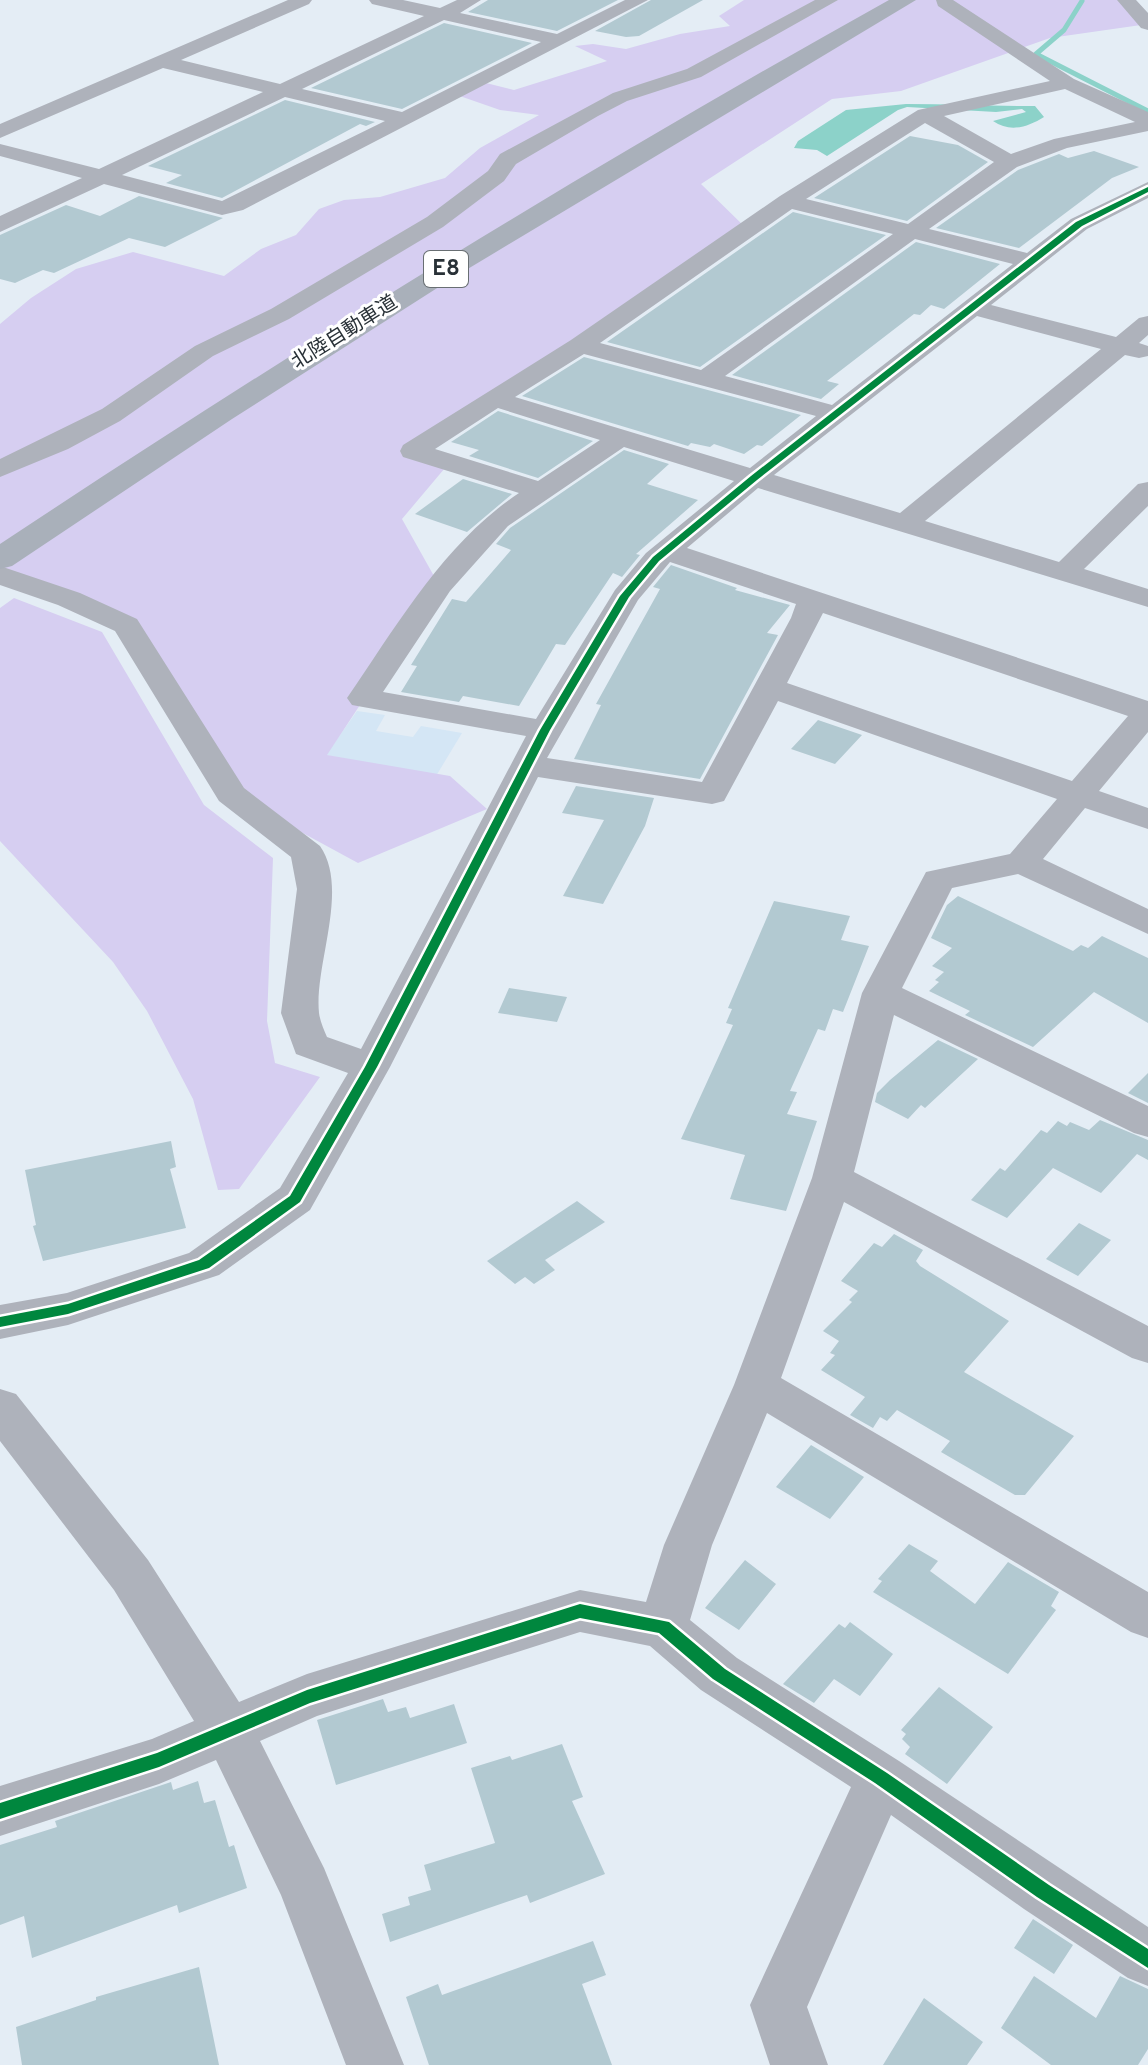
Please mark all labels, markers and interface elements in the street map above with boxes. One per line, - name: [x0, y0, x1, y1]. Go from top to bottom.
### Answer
- road number: E8: [424, 251, 468, 287]
- street label: 北陸自動車道: [287, 290, 403, 376]

